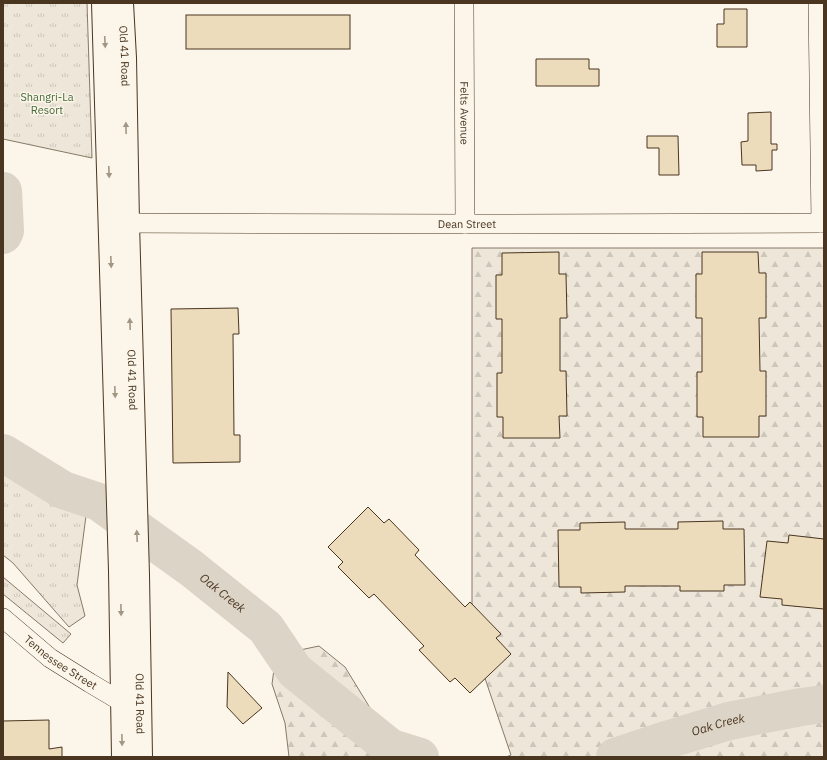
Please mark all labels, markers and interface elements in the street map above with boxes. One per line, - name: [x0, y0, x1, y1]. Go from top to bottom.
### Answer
- street label: Old 41 Road: [116, 25, 133, 87]
- one-way arrow: [101, 36, 108, 48]
- street label: Felts Avenue: [457, 81, 472, 145]
- park label: Shangri-La Resort: [20, 90, 74, 117]
- one-way arrow: [123, 121, 129, 134]
- one-way arrow: [106, 166, 112, 179]
- street label: Dean Street: [438, 217, 496, 231]
- one-way arrow: [108, 256, 115, 268]
- one-way arrow: [127, 318, 134, 330]
- street label: Old 41 Road: [125, 349, 140, 410]
- one-way arrow: [112, 386, 118, 399]
- one-way arrow: [134, 529, 140, 542]
- water label: Oak Creek: [197, 570, 249, 616]
- one-way arrow: [118, 604, 124, 617]
- street label: Tennessee Street: [21, 632, 100, 693]
- street label: Old 41 Road: [133, 673, 148, 734]
- water label: Oak Creek: [690, 710, 746, 739]
- one-way arrow: [119, 734, 125, 747]

